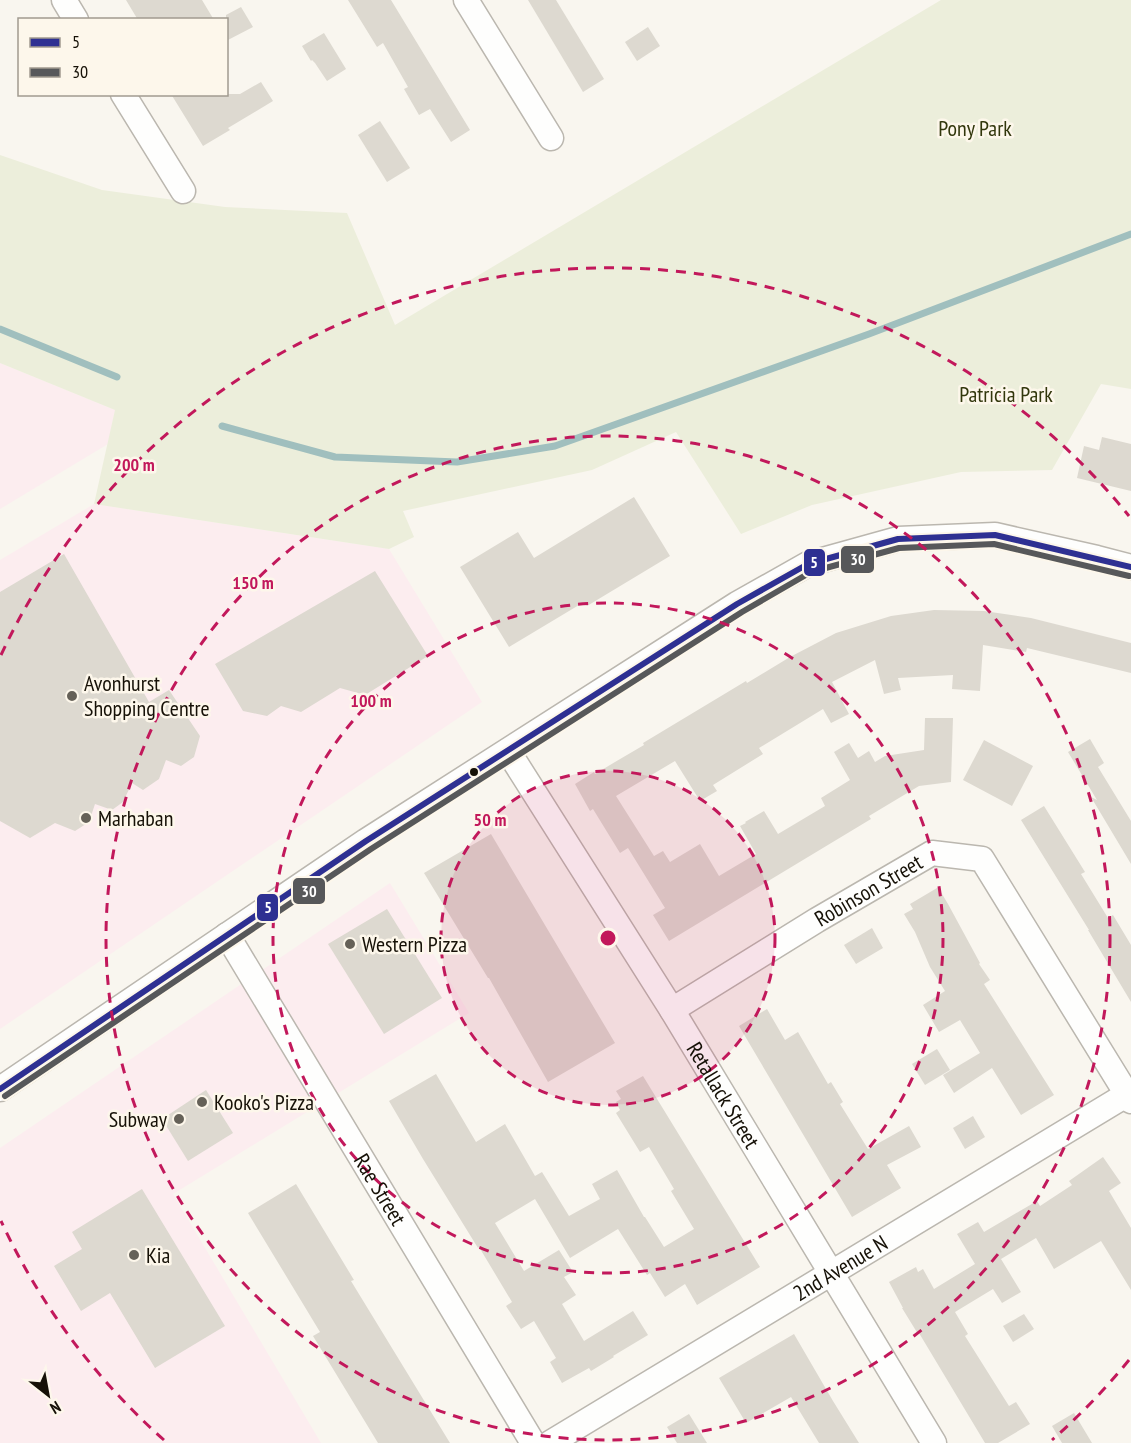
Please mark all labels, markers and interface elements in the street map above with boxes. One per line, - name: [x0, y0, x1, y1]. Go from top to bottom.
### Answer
- legend: [18, 18, 228, 96]
- text: 5: [72, 30, 80, 53]
- text: 30: [72, 60, 88, 83]
- park label: Pony Park: [938, 114, 1012, 142]
- park label: Patricia Park: [959, 380, 1053, 408]
- text: 200 m: [113, 453, 155, 476]
- line badge: 30: [840, 545, 875, 574]
- line badge: 5: [803, 548, 826, 577]
- text: 30: [850, 549, 866, 569]
- text: 5: [810, 552, 818, 572]
- text: 150 m: [232, 571, 274, 594]
- place label: Avonhurst Shopping Centre: [84, 669, 210, 722]
- marker: Avonhurst Shopping Centre: [65, 689, 79, 703]
- text: 100 m: [350, 689, 392, 712]
- unlabelled marker: [468, 766, 480, 778]
- place label: Marhaban: [98, 804, 173, 832]
- text: 50 m: [474, 808, 506, 831]
- marker: Marhaban: [79, 811, 93, 825]
- street label: Robinson Street: [809, 848, 927, 932]
- line badge: 30: [292, 877, 326, 905]
- text: 30: [301, 881, 317, 901]
- line badge: 5: [256, 893, 279, 922]
- text: 5: [264, 897, 272, 917]
- centre of rings: [598, 928, 618, 948]
- place label: Western Pizza: [362, 930, 467, 958]
- marker: Western Pizza: [343, 937, 357, 951]
- street label: Retallack Street: [681, 1037, 766, 1153]
- place label: Kooko's Pizza: [214, 1088, 314, 1116]
- marker: Kooko's Pizza: [195, 1095, 209, 1109]
- place label: Subway: [109, 1105, 168, 1133]
- marker: Subway: [172, 1112, 186, 1126]
- street label: Rae Street: [348, 1148, 413, 1230]
- street label: 2nd Avenue N: [788, 1228, 893, 1307]
- place label: Kia: [146, 1241, 170, 1269]
- marker: Kia: [127, 1248, 141, 1262]
- north arrow: [18, 1365, 78, 1425]
- text: N: [47, 1397, 65, 1419]

